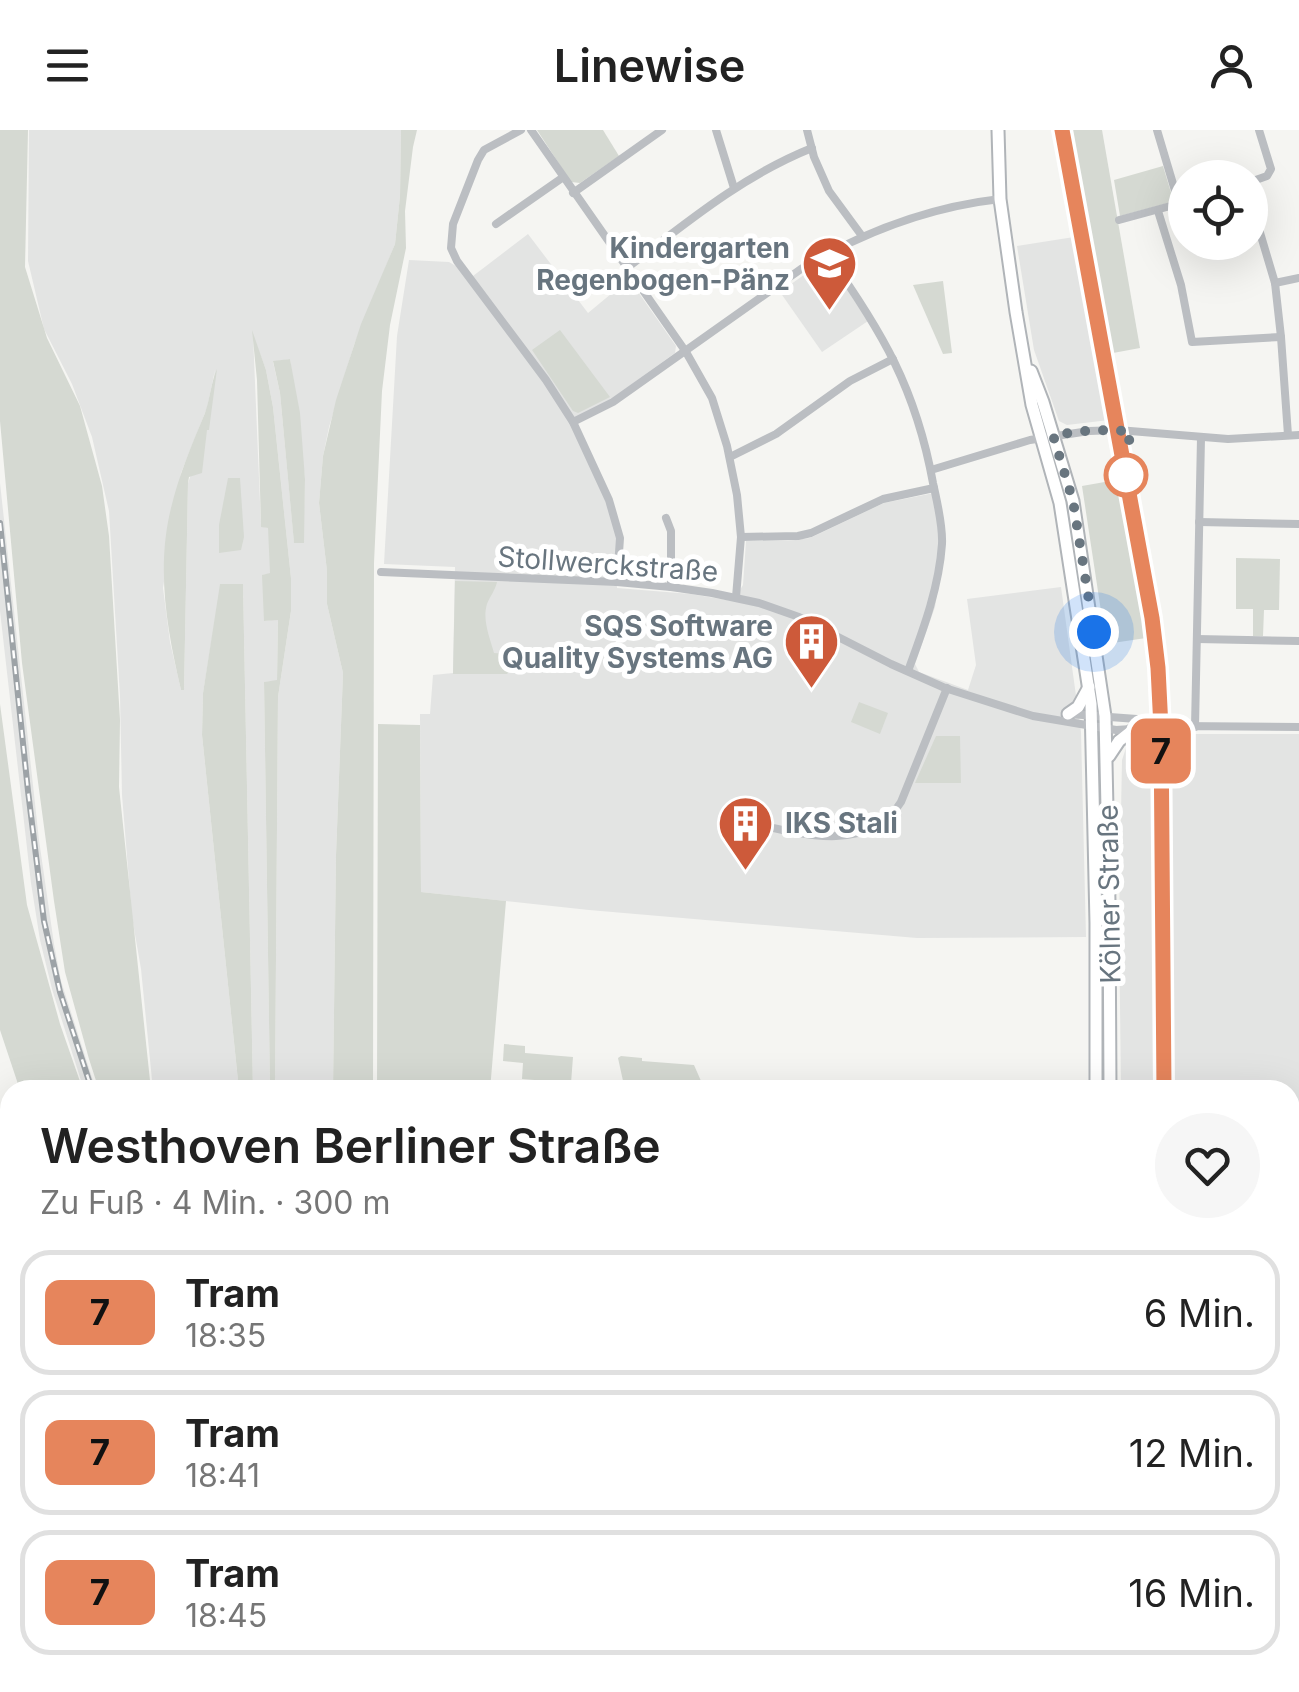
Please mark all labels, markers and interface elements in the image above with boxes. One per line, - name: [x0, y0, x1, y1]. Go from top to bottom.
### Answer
- icon: menu: [40, 38, 95, 93]
- text: Linewise: [554, 38, 745, 93]
- icon: person: [1204, 38, 1259, 93]
- map controls: [1168, 160, 1268, 260]
- button: locate: [1168, 160, 1268, 260]
- place label: Kindergarten Regenbogen-Pänz: [536, 231, 790, 297]
- school or university icon: Kindergarten Regenbogen-Pänz: [799, 234, 859, 313]
- unlabelled marker: [1105, 454, 1147, 496]
- street label: Stollwerckstraße: [497, 539, 719, 589]
- your location: [1069, 607, 1119, 657]
- place label: SQS Software Quality Systems AG: [502, 609, 773, 675]
- building icon: SQS Software Quality Systems AG: [782, 612, 842, 691]
- line badge: 7: [1128, 718, 1194, 784]
- text: 7: [1151, 730, 1171, 772]
- building icon: IKS Stali: [716, 793, 776, 872]
- street label: Kölner Straße: [1090, 804, 1128, 984]
- place label: IKS Stali: [785, 806, 898, 840]
- button: heart: [1155, 1113, 1260, 1218]
- text: Westhoven Berliner Straße: [40, 1116, 661, 1175]
- text: Zu Fuß · 4 Min. · 300 m: [40, 1183, 391, 1222]
- text: Tram: [185, 1270, 280, 1316]
- text: 6 Min.: [1144, 1290, 1255, 1336]
- text: 7: [90, 1291, 110, 1333]
- text: 18:35: [185, 1316, 266, 1355]
- text: Tram: [185, 1410, 280, 1456]
- text: 12 Min.: [1129, 1430, 1255, 1476]
- text: 7: [90, 1431, 110, 1473]
- text: 18:41: [185, 1456, 260, 1495]
- text: Tram: [185, 1550, 280, 1596]
- text: 16 Min.: [1128, 1570, 1255, 1616]
- text: 7: [90, 1571, 110, 1613]
- text: 18:45: [185, 1596, 267, 1635]

